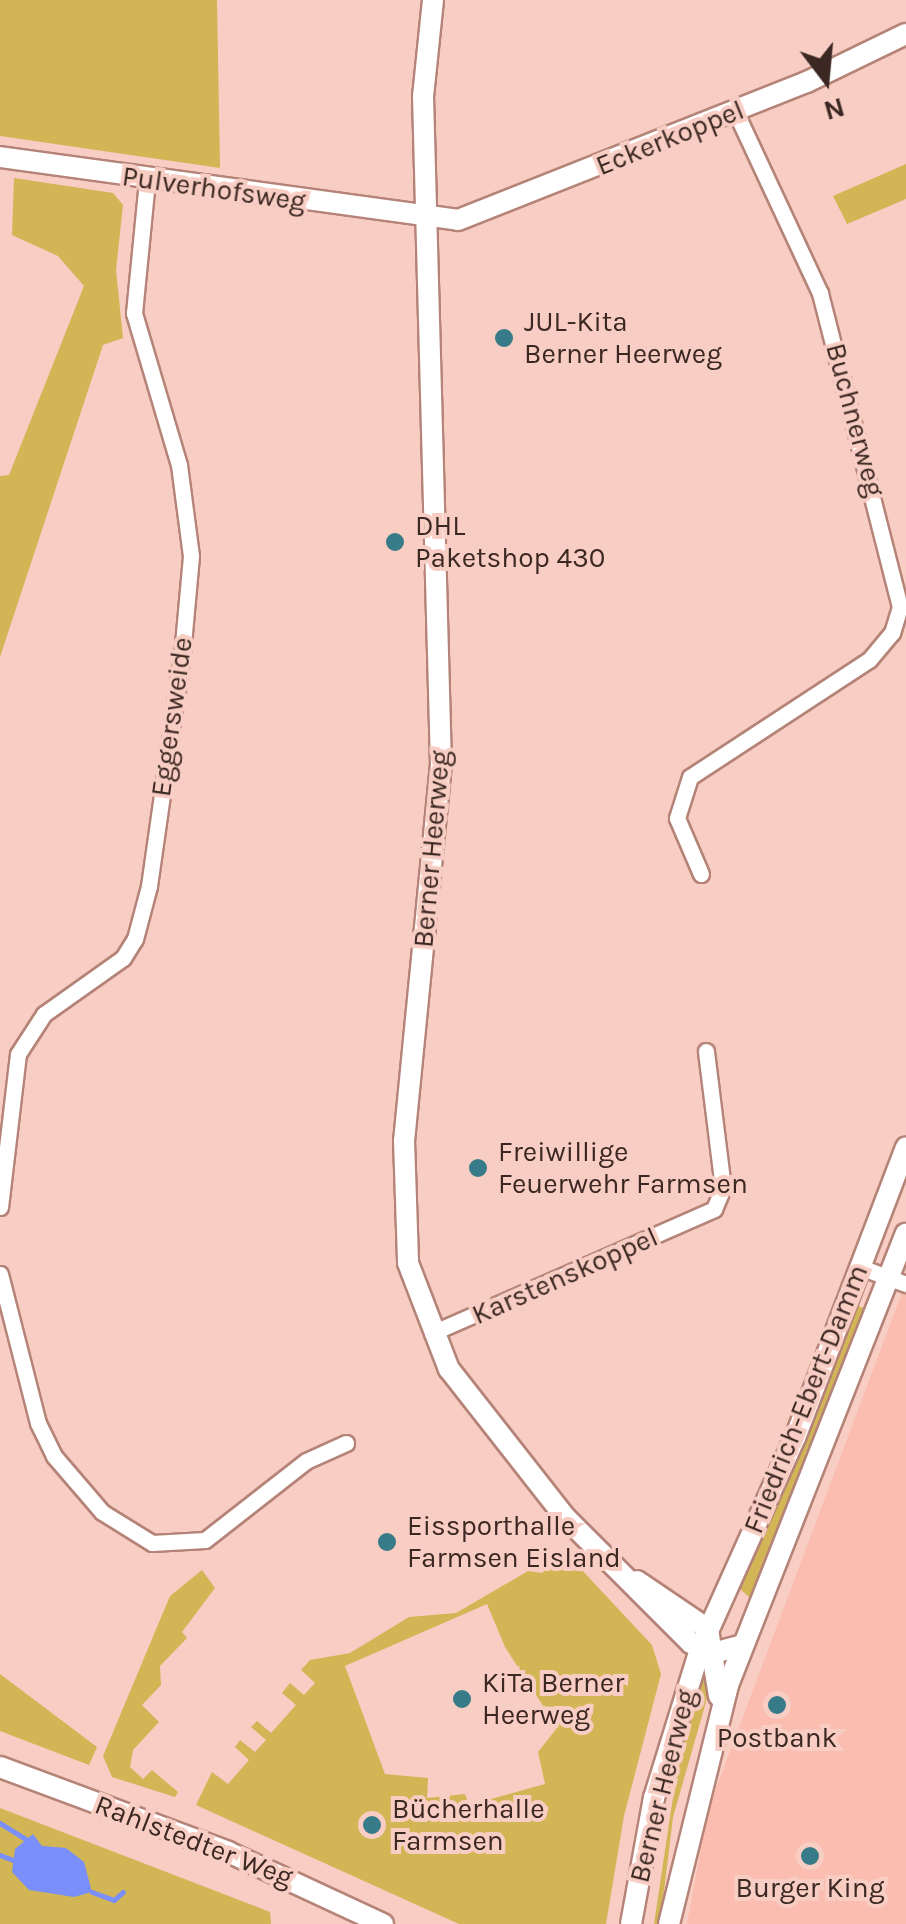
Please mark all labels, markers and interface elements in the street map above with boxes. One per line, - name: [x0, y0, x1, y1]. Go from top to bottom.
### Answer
- north arrow: [776, 30, 876, 130]
- text: N: [820, 91, 849, 128]
- street label: Eckerkoppel: [591, 93, 749, 183]
- street label: Pulverhofsweg: [120, 159, 308, 219]
- place label: JUL-Kita Berner Heerweg: [524, 305, 722, 371]
- marker: JUL-Kita Berner Heerweg: [493, 327, 515, 349]
- street label: Buchnerweg: [818, 340, 892, 500]
- place label: DHL Paketshop 430: [415, 509, 605, 575]
- marker: DHL Paketshop 430: [384, 531, 406, 553]
- street label: Eggersweide: [144, 635, 200, 799]
- street label: Berner Heerweg: [407, 749, 457, 949]
- place label: Freiwillige Feuerwehr Farmsen: [498, 1135, 748, 1201]
- marker: Freiwillige Feuerwehr Farmsen: [467, 1157, 489, 1179]
- street label: Karstenskoppel: [467, 1220, 663, 1332]
- street label: Friedrich-Ebert-Damm: [737, 1260, 875, 1538]
- place label: Eissporthalle Farmsen Eisland: [407, 1509, 621, 1575]
- marker: Eissporthalle Farmsen Eisland: [376, 1531, 398, 1553]
- place label: KiTa Berner Heerweg: [482, 1666, 624, 1732]
- street label: Berner Heerweg: [623, 1686, 703, 1886]
- marker: KiTa Berner Heerweg: [451, 1688, 473, 1710]
- marker: Postbank: [766, 1694, 788, 1716]
- place label: Postbank: [717, 1721, 837, 1755]
- street label: Rahlstedter Weg: [90, 1788, 298, 1894]
- place label: Bücherhalle Farmsen: [392, 1792, 545, 1858]
- marker: Bücherhalle Farmsen: [361, 1814, 383, 1836]
- marker: Burger King: [799, 1845, 821, 1867]
- place label: Burger King: [735, 1871, 885, 1905]

